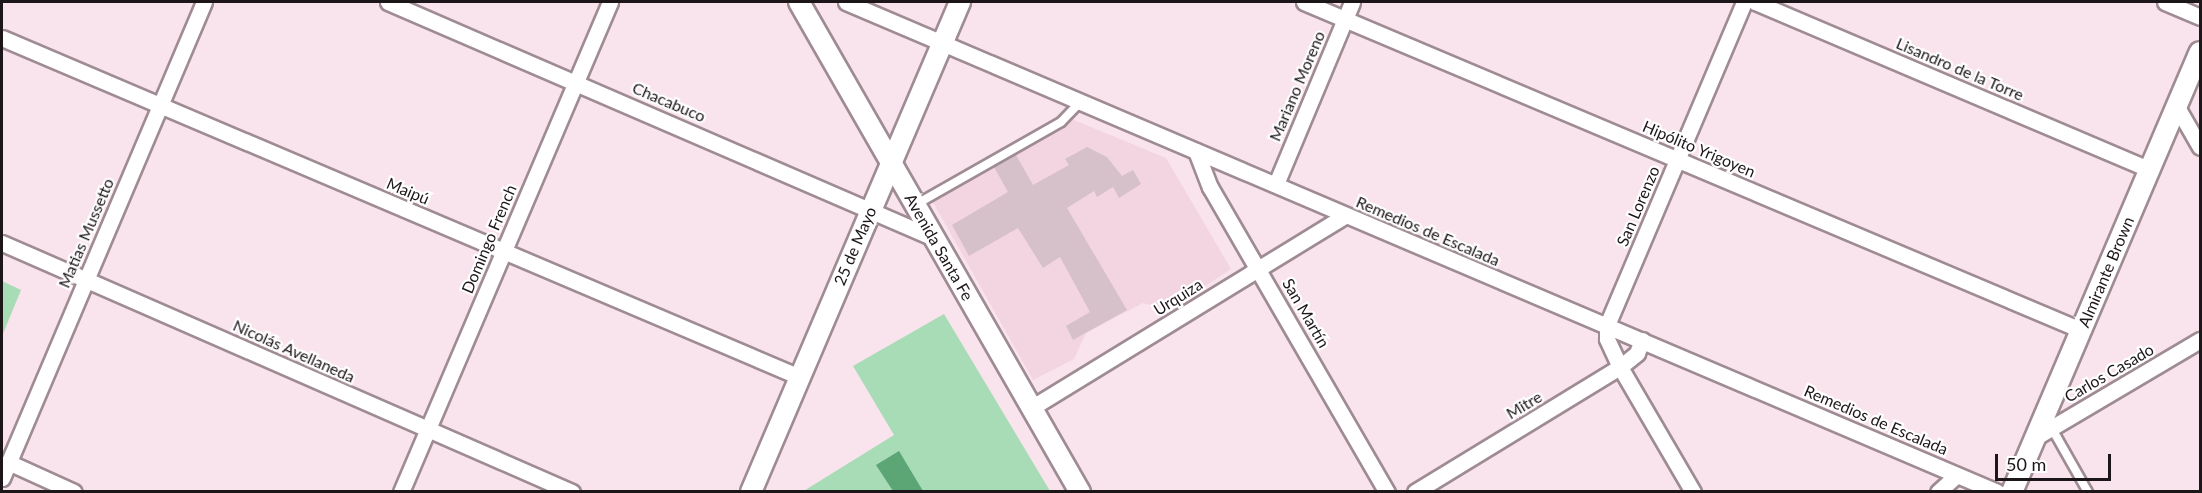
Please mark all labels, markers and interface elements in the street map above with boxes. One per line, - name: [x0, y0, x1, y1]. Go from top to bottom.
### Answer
- street label: Mariano Moreno: [1265, 28, 1329, 144]
- street label: Lisandro de la Torre: [1893, 33, 2027, 105]
- street label: Chacabuco: [630, 78, 708, 126]
- street label: Hipólito Yrigoyen: [1639, 116, 1759, 182]
- street label: San Lorenzo: [1613, 163, 1663, 249]
- street label: Maipú: [384, 174, 432, 208]
- street label: Matias Mussetto: [54, 175, 118, 291]
- street label: Domingo French: [457, 182, 521, 296]
- street label: Avenida Santa Fe: [901, 190, 977, 304]
- street label: Remedios de Escalada: [1353, 192, 1503, 270]
- street label: 25 de Mayo: [830, 204, 880, 288]
- street label: Almirante Brown: [2074, 214, 2138, 330]
- street label: Urquiza: [1150, 275, 1206, 319]
- street label: San Martín: [1279, 275, 1333, 351]
- street label: Nicolás Avellaneda: [230, 315, 358, 387]
- street label: Carlos Casado: [2061, 340, 2157, 406]
- street label: Remedios de Escalada: [1801, 381, 1951, 459]
- street label: Mitre: [1503, 387, 1545, 423]
- scale bar: [1998, 442, 2114, 480]
- text: 50 m: [2006, 453, 2046, 475]

